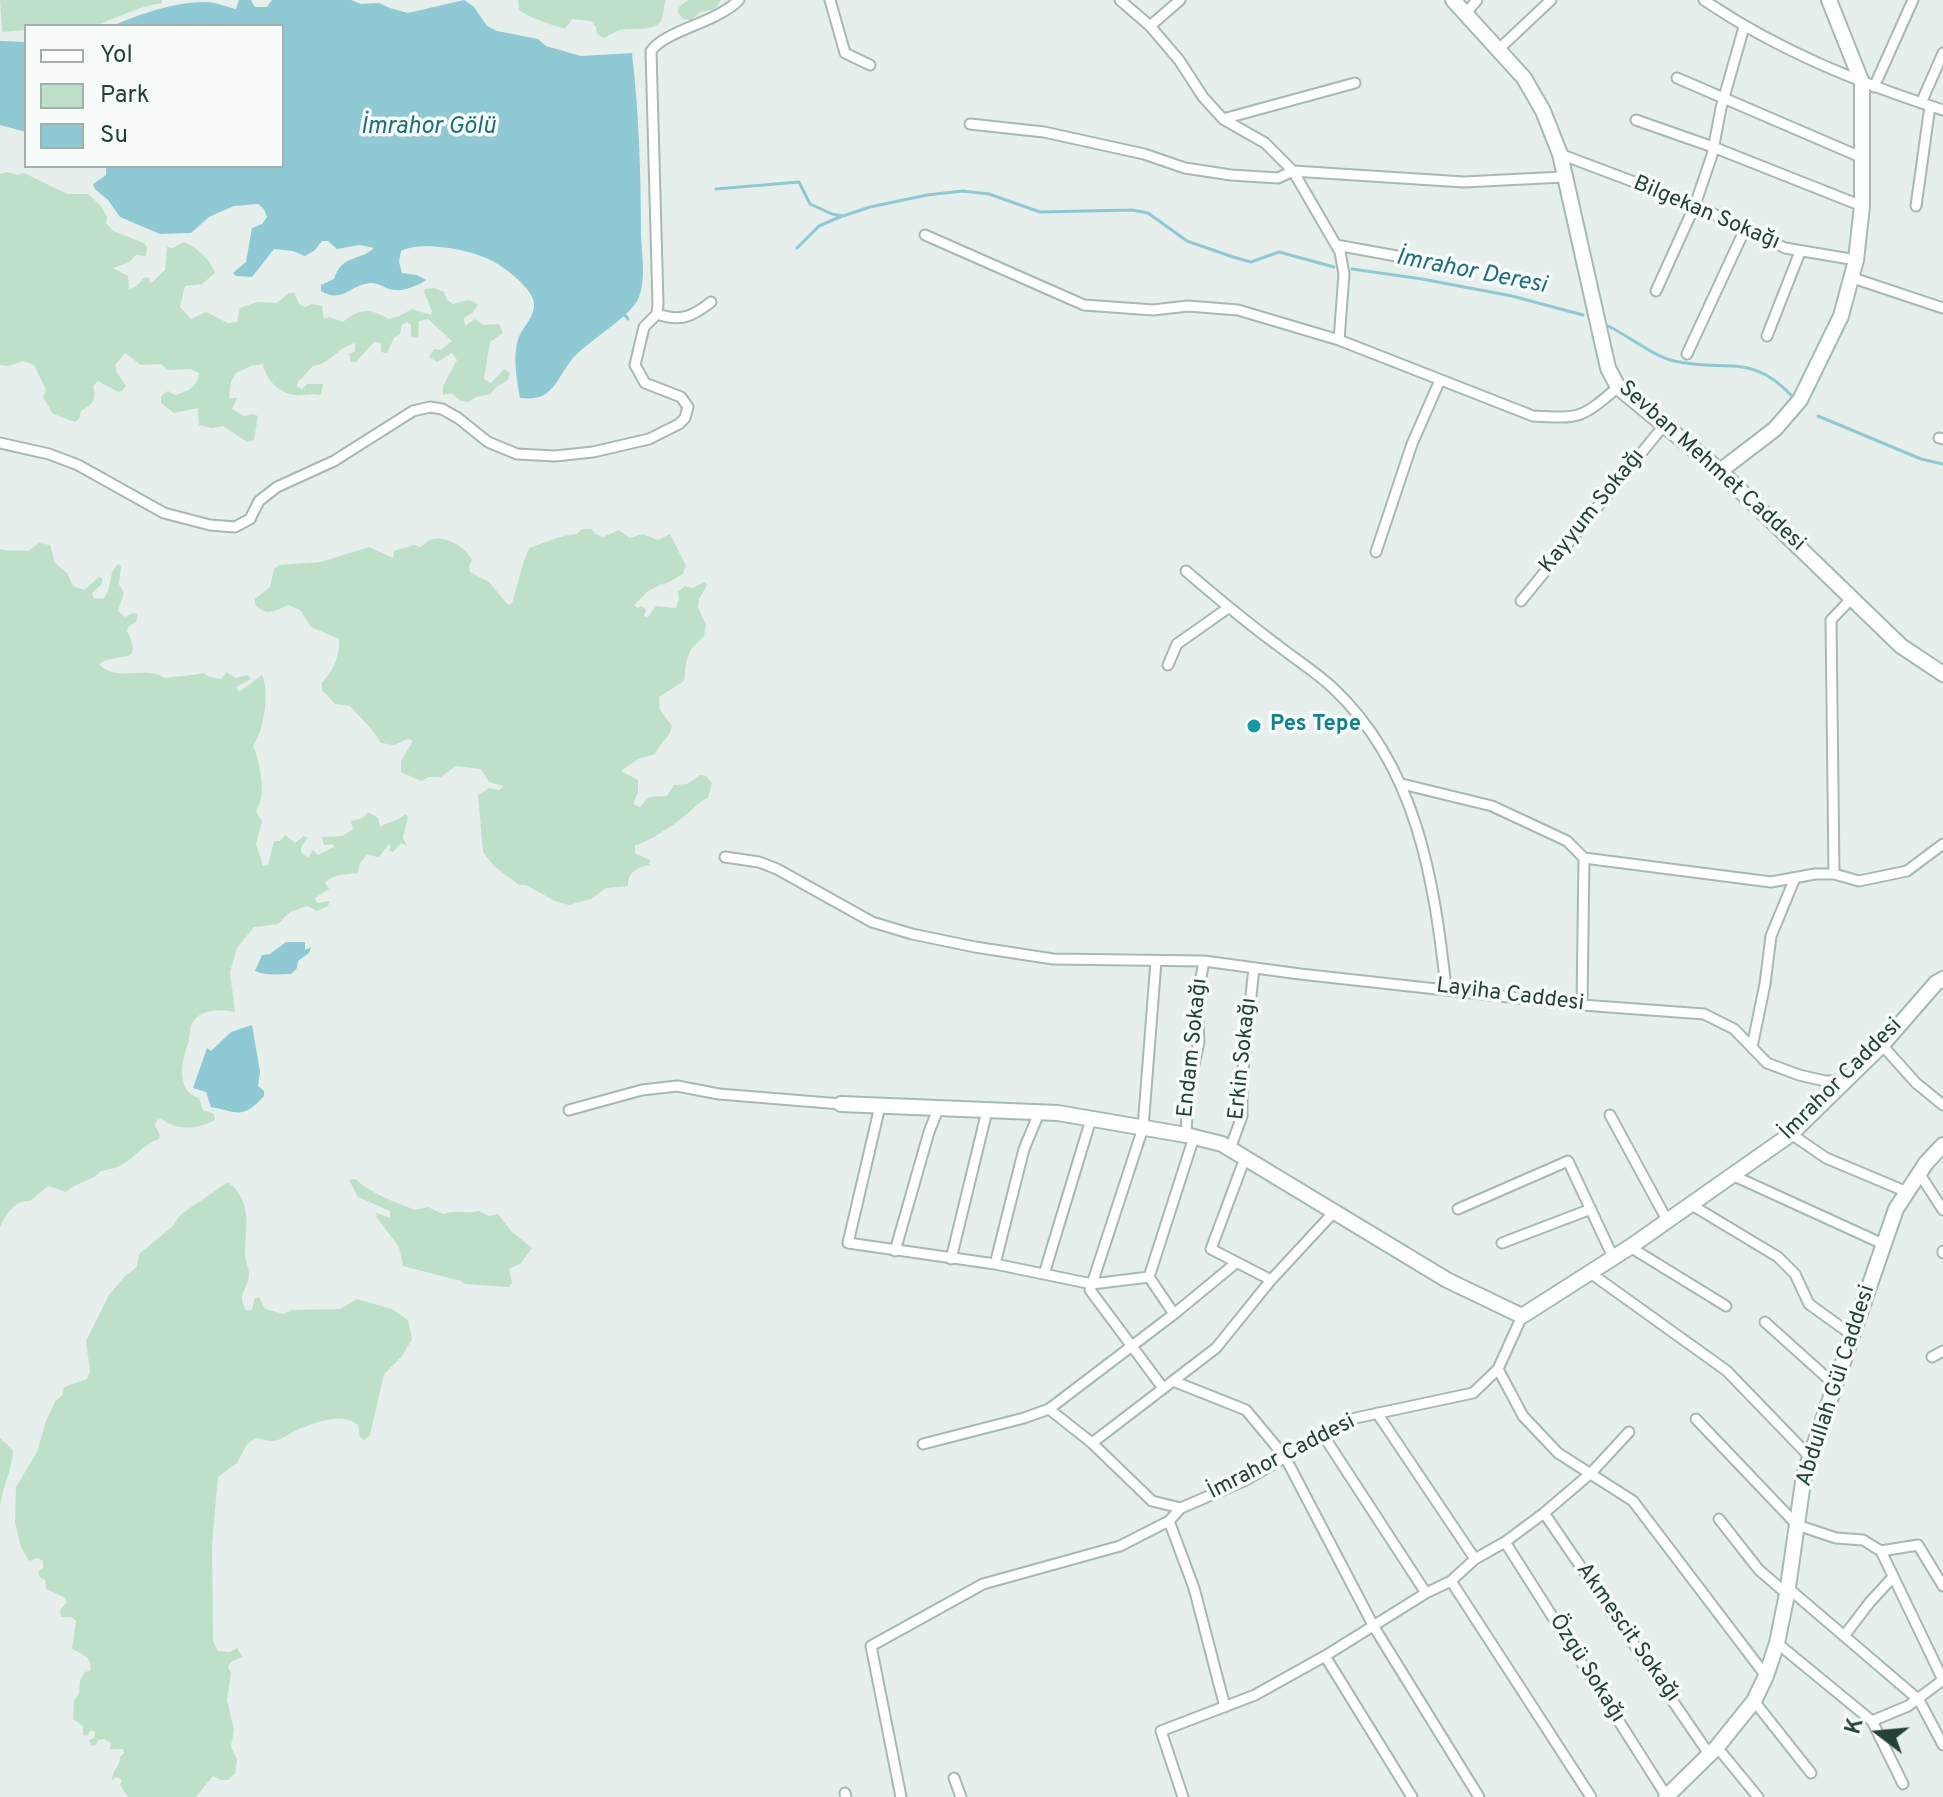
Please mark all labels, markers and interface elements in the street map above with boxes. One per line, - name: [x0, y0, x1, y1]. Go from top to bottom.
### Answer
- legend: [24, 24, 284, 168]
- text: Yol: [100, 41, 133, 71]
- text: Park: [100, 81, 150, 111]
- water label: İmrahor Gölü: [361, 114, 495, 142]
- text: Su: [100, 121, 128, 151]
- street label: Bilgekan Sokağı: [1629, 171, 1783, 257]
- water label: İmrahor Deresi: [1393, 244, 1549, 302]
- street label: Sevban Mehmet Caddesi: [1612, 376, 1810, 558]
- street label: Kayyum Sokağı: [1535, 445, 1651, 579]
- place label: Pes Tepe: [1270, 713, 1361, 739]
- marker: Pes Tepe: [1245, 717, 1263, 735]
- street label: Layiha Caddesi: [1435, 974, 1585, 1018]
- street label: Endam Sokağı: [1174, 977, 1214, 1119]
- street label: Erkin Sokağı: [1224, 997, 1264, 1121]
- street label: İmrahor Caddesi: [1775, 1013, 1909, 1147]
- street label: Abdullah Gül Caddesi: [1792, 1282, 1882, 1490]
- street label: İmrahor Caddesi: [1204, 1410, 1360, 1506]
- street label: Akmescit Sokağı: [1569, 1558, 1685, 1708]
- street label: Özgü Sokağı: [1542, 1610, 1630, 1728]
- north arrow: [1839, 1693, 1919, 1773]
- text: K: [1840, 1715, 1871, 1737]

